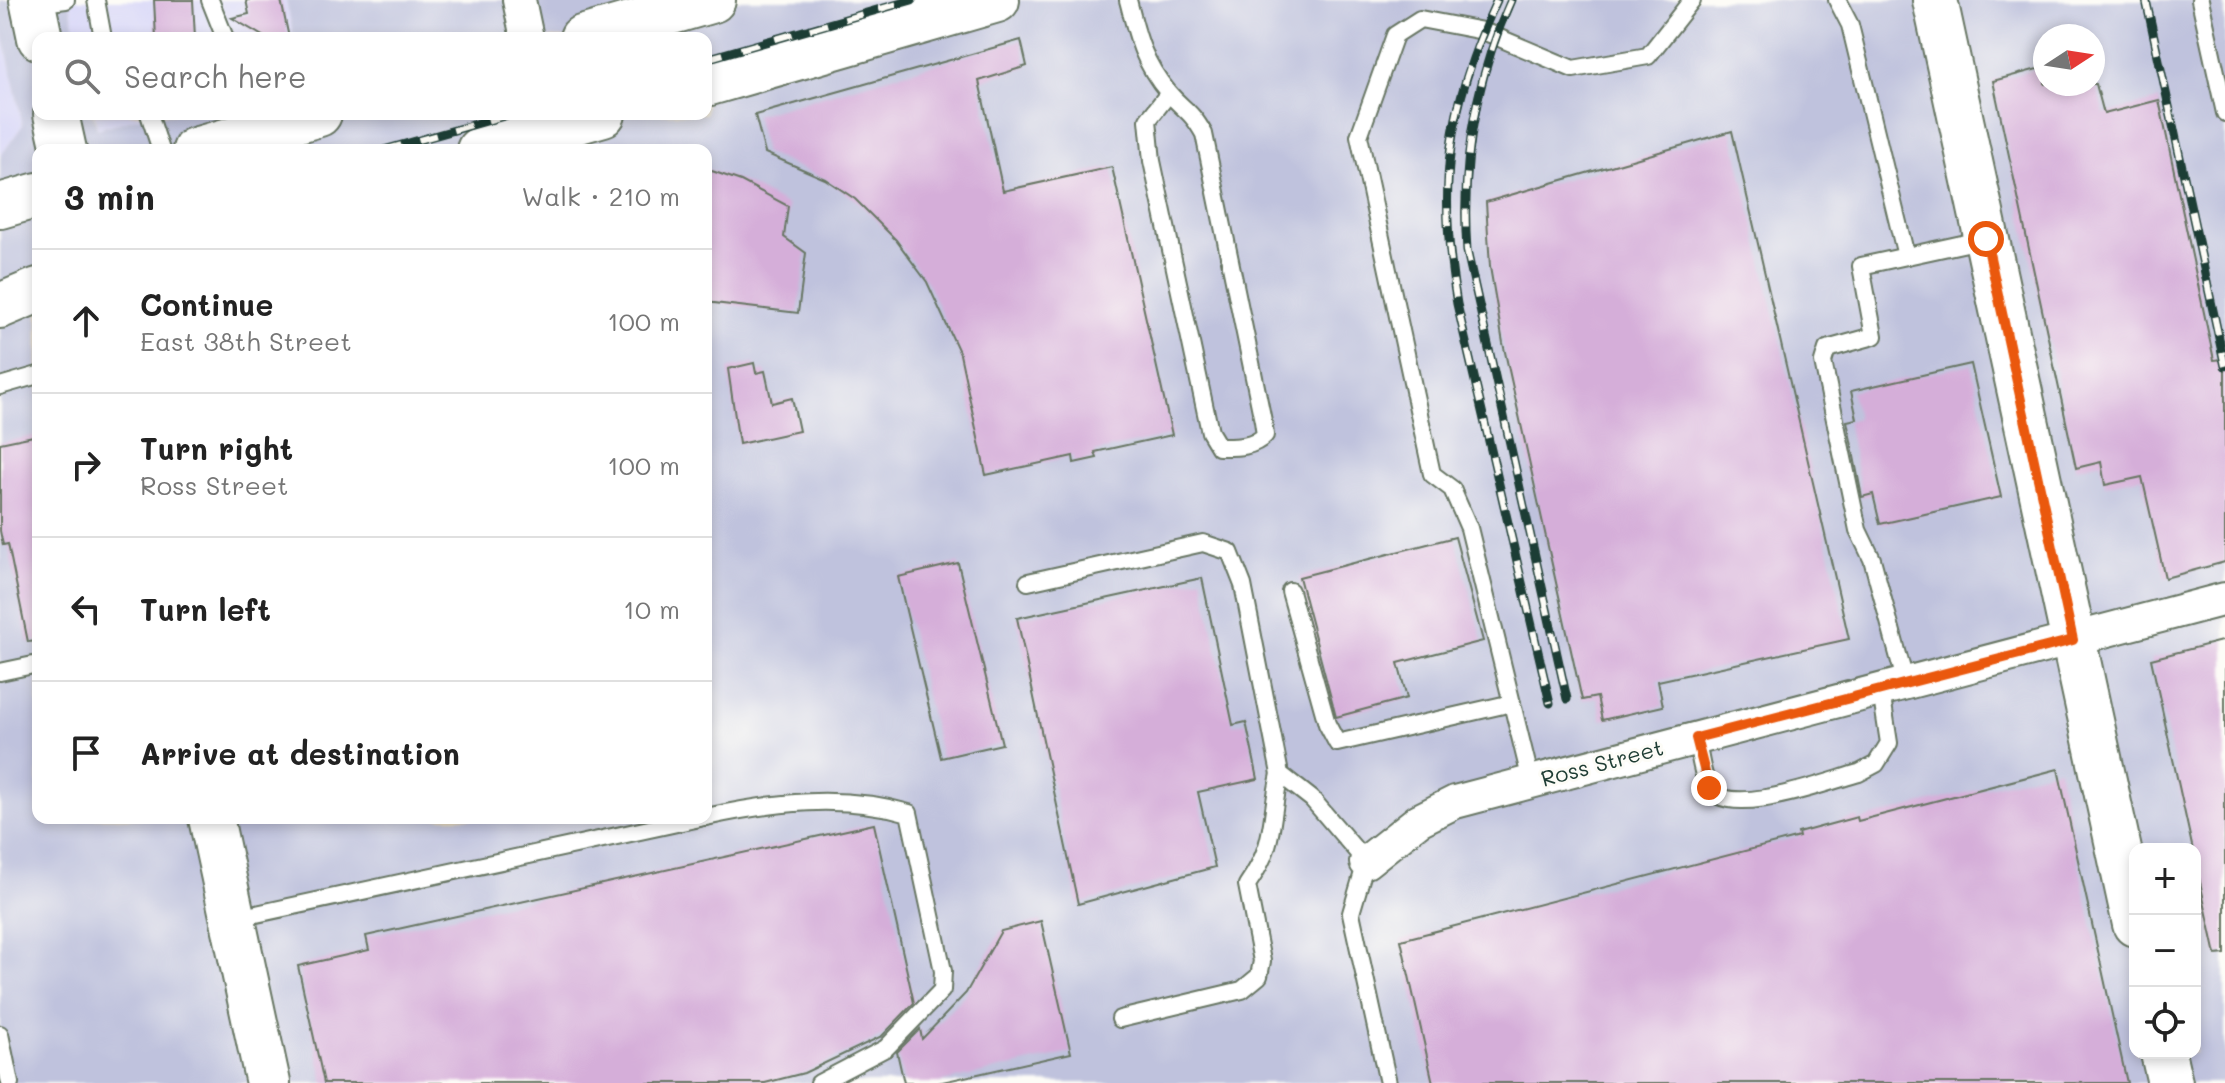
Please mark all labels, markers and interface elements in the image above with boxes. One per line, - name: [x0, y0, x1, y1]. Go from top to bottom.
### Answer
- north arrow: [2033, 24, 2105, 96]
- search box: [32, 32, 712, 120]
- icon: search: [60, 54, 104, 98]
- text: Search here: [124, 56, 307, 96]
- text: 3 min: [64, 174, 155, 219]
- text: Walk · 210 m: [521, 179, 680, 213]
- route start: [1968, 221, 2004, 257]
- text: Continue: [140, 284, 273, 324]
- icon: ahead: [64, 299, 108, 343]
- text: 100 m: [607, 304, 680, 338]
- text: East 38th Street: [140, 324, 352, 358]
- text: Turn right: [140, 428, 293, 468]
- icon: right: [64, 443, 108, 487]
- text: 100 m: [607, 448, 680, 482]
- text: Ross Street: [140, 468, 288, 502]
- icon: left: [64, 587, 108, 631]
- text: Turn left: [140, 589, 271, 629]
- text: 10 m: [623, 592, 680, 626]
- icon: arrive: [64, 731, 108, 775]
- street label: Ross Street: [1537, 732, 1666, 793]
- text: Arrive at destination: [140, 733, 460, 773]
- route end: [1691, 770, 1727, 806]
- map controls: [2129, 843, 2201, 1059]
- button: +: [2129, 843, 2201, 915]
- button: −: [2129, 915, 2201, 987]
- button: locate: [2129, 987, 2201, 1059]

